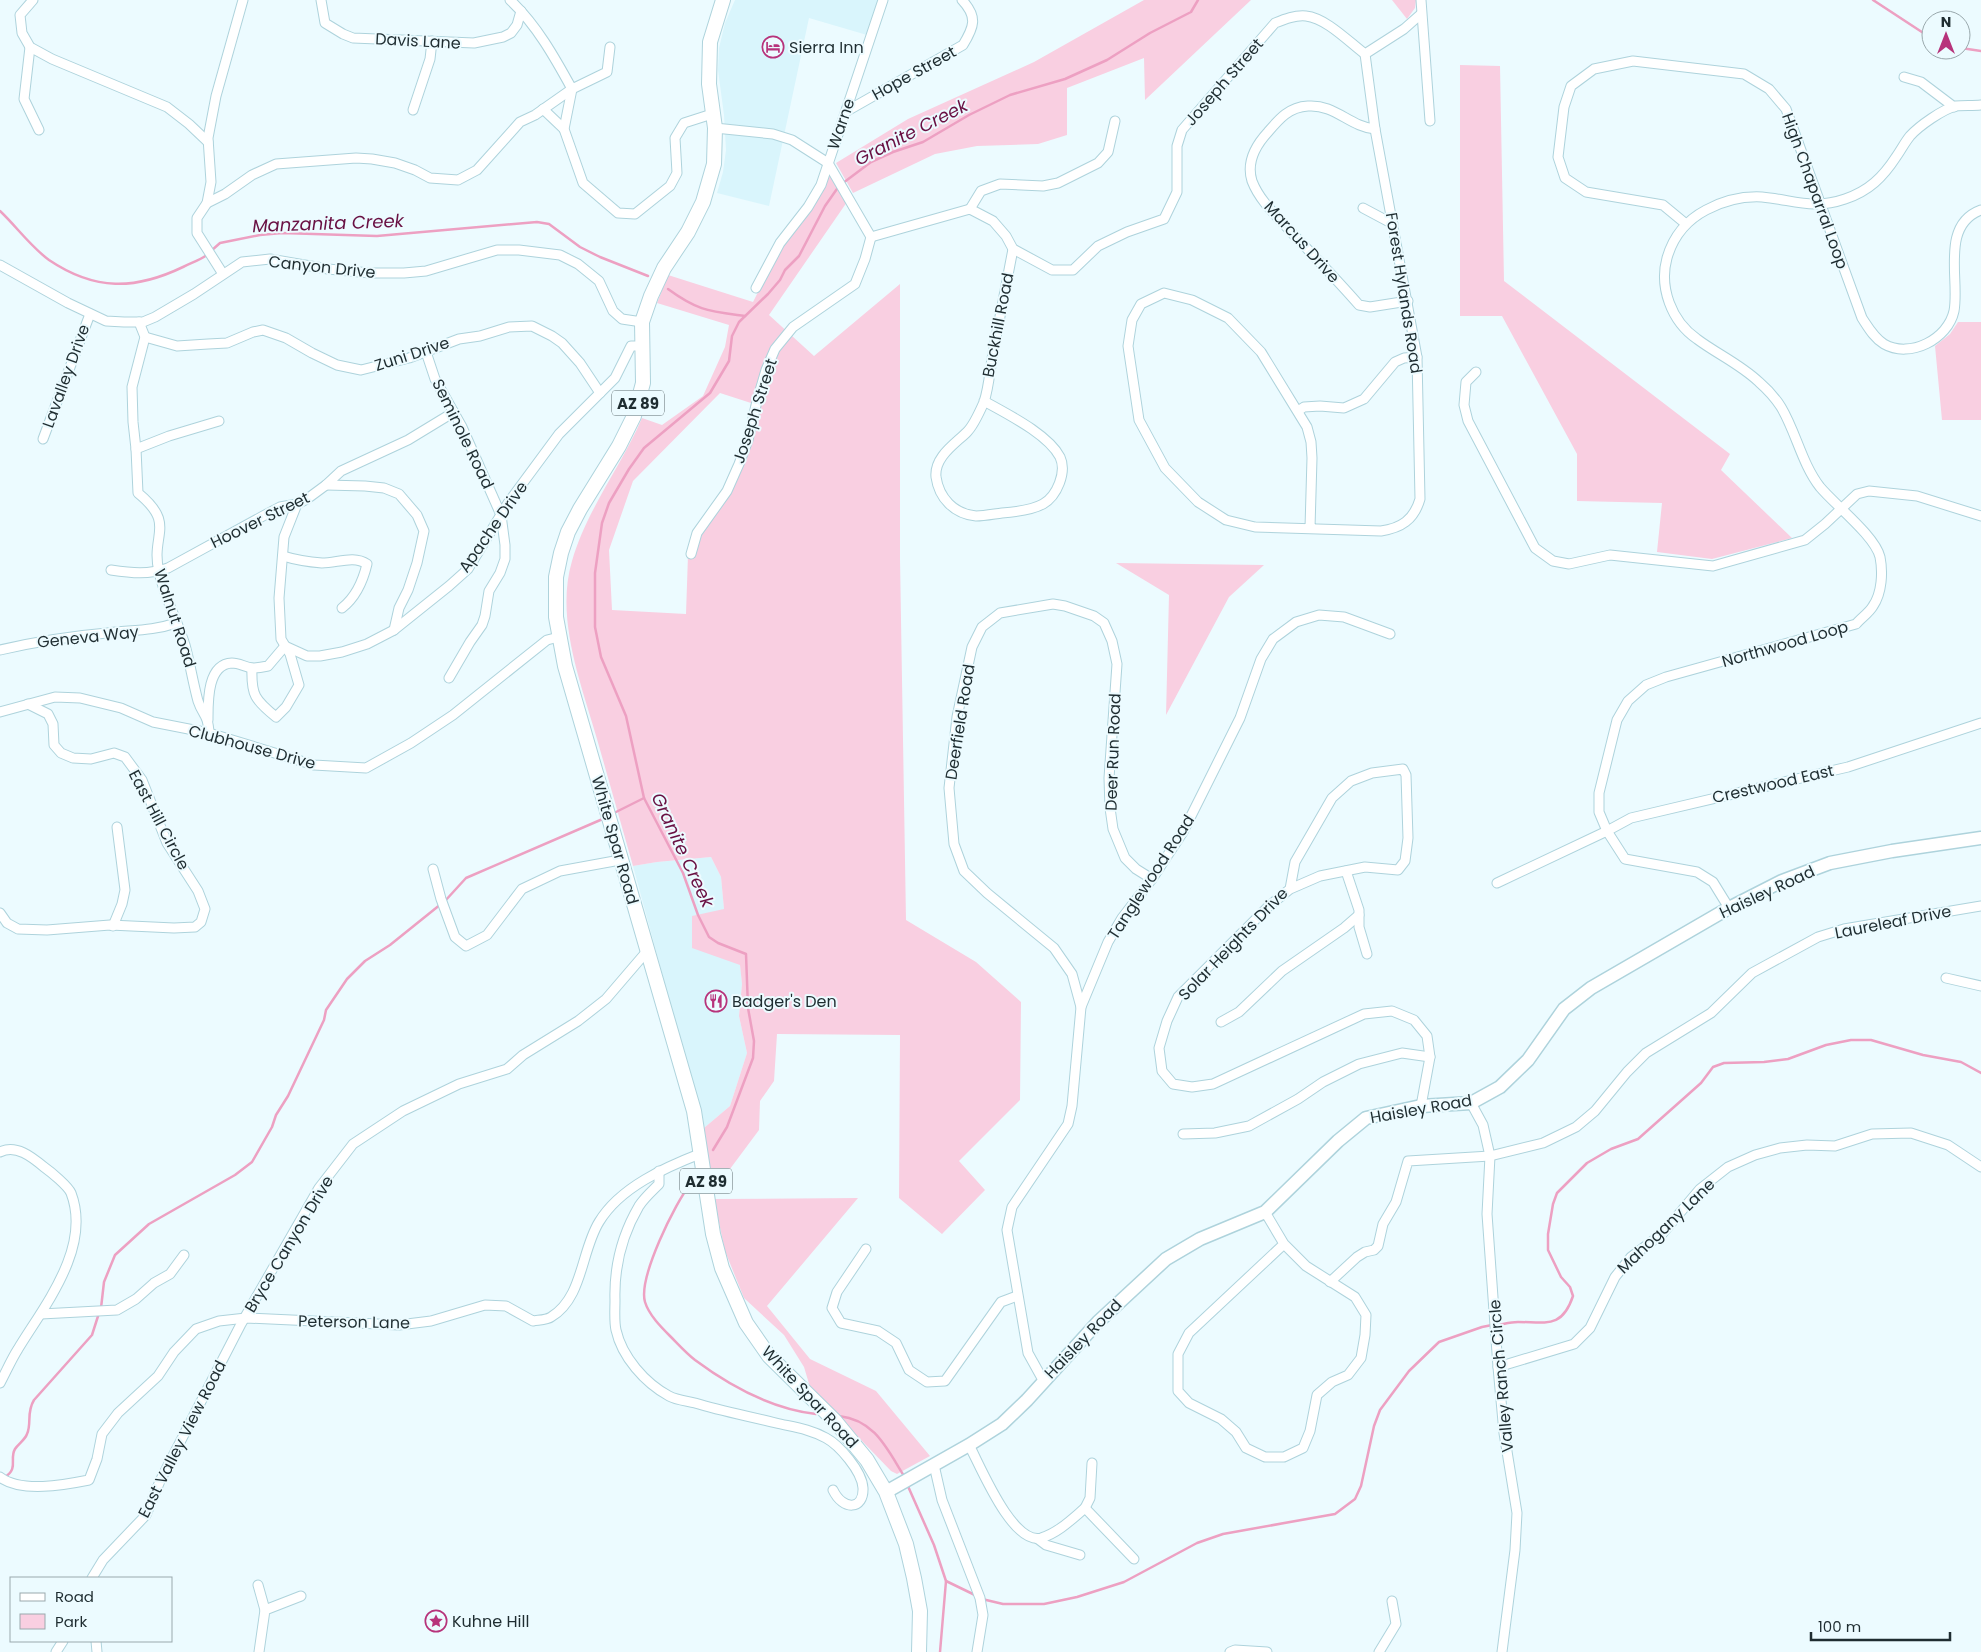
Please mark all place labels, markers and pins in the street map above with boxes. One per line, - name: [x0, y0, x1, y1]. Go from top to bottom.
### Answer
- hotel icon: Sierra Inn: [761, 35, 785, 59]
- place label: Sierra Inn: [789, 36, 864, 59]
- restaurant icon: Badger's Den: [704, 989, 728, 1013]
- place label: Badger's Den: [732, 990, 837, 1013]
- place icon: Kuhne Hill: [424, 1609, 448, 1633]
- place label: Kuhne Hill: [452, 1610, 529, 1633]

